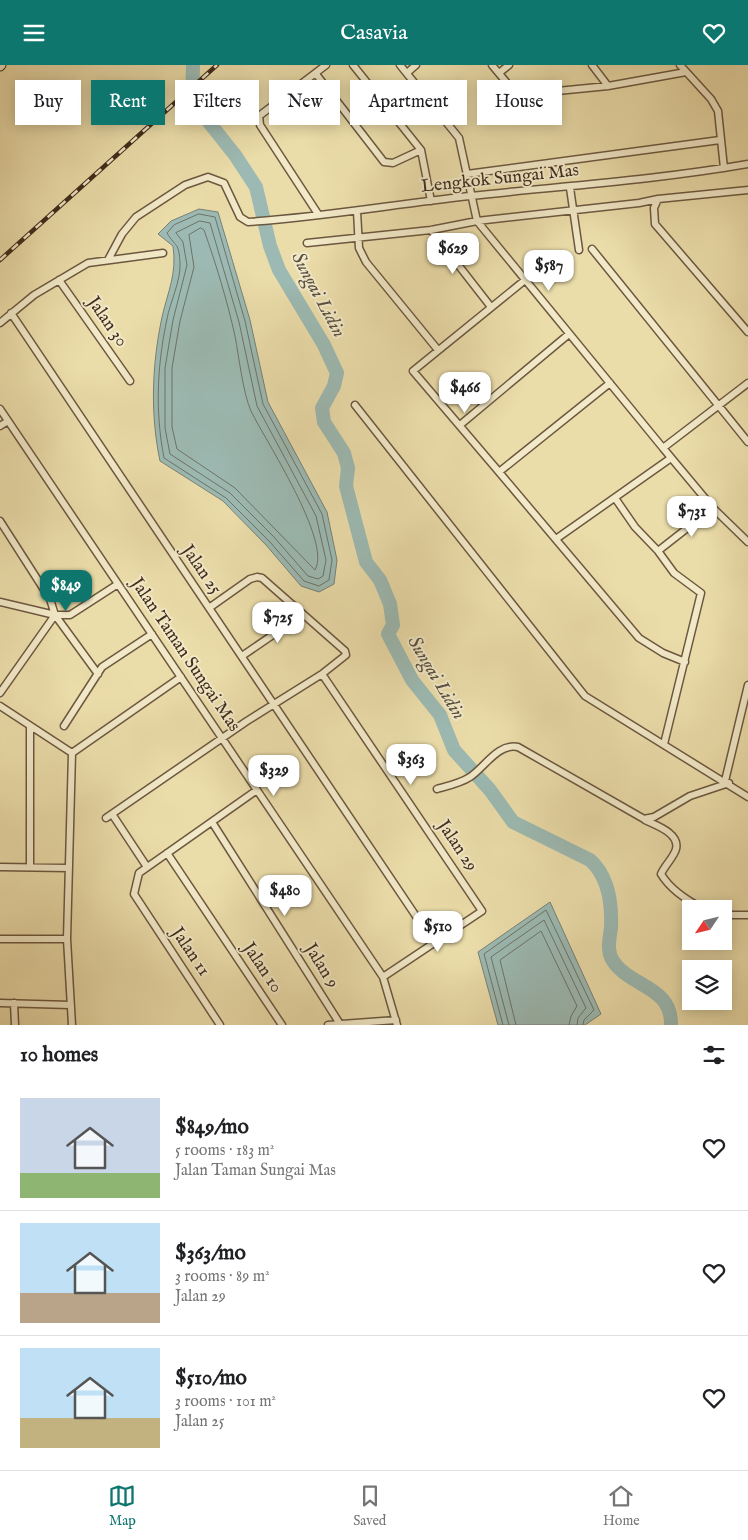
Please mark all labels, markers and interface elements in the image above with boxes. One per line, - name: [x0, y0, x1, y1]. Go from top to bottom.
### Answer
- icon: menu: [20, 19, 48, 47]
- text: Casavia: [340, 19, 408, 47]
- icon: heart: [700, 19, 728, 47]
- chip: Buy: [15, 80, 81, 125]
- chip: Rent: [91, 80, 165, 125]
- chip: Filters: [175, 80, 259, 125]
- chip: New: [269, 80, 340, 125]
- chip: Apartment: [350, 80, 467, 125]
- chip: House: [477, 80, 562, 125]
- street label: Lengkok Sungai Mas: [420, 159, 580, 199]
- pin: $629: [423, 233, 483, 275]
- text: $629: [438, 239, 468, 259]
- water label: Sungai Lidin: [285, 248, 351, 342]
- pin: $587: [519, 249, 579, 292]
- text: $587: [535, 256, 563, 276]
- street label: Jalan 30: [80, 291, 133, 352]
- pin: $466: [435, 371, 495, 414]
- text: $466: [450, 378, 480, 398]
- pin: $731: [662, 495, 722, 538]
- text: $731: [678, 502, 706, 522]
- street label: Jalan 25: [174, 539, 227, 600]
- pin: $849: [36, 569, 96, 612]
- street label: Jalan Taman Sungai Mas: [124, 572, 245, 736]
- text: $849: [51, 576, 81, 596]
- pin: $725: [248, 601, 308, 644]
- text: $725: [263, 608, 293, 628]
- water label: Sungai Lidin: [402, 632, 470, 724]
- pin: $363: [381, 743, 441, 786]
- text: $363: [397, 750, 425, 770]
- pin: $329: [244, 755, 304, 797]
- text: $329: [259, 761, 289, 781]
- street label: Jalan 29: [430, 814, 483, 876]
- pin: $480: [255, 875, 315, 917]
- text: $480: [270, 881, 300, 901]
- north arrow: [682, 900, 732, 950]
- map controls: [682, 900, 732, 1010]
- pin: $510: [408, 911, 468, 953]
- text: $510: [424, 917, 452, 937]
- street label: Jalan 11: [164, 921, 215, 981]
- street label: Jalan 10: [236, 937, 287, 998]
- street label: Jalan 9: [297, 938, 344, 993]
- button: layers: [682, 960, 732, 1010]
- icon: filters: [700, 1041, 728, 1069]
- text: 10 homes: [20, 1042, 98, 1069]
- text: $849/mo: [175, 1114, 249, 1141]
- icon: home: [60, 1118, 120, 1178]
- icon: heart: [700, 1134, 728, 1162]
- text: 5 rooms · 183 m²: [175, 1141, 274, 1161]
- text: Jalan Taman Sungai Mas: [175, 1161, 336, 1181]
- text: $363/mo: [175, 1240, 246, 1267]
- icon: home: [60, 1243, 120, 1303]
- icon: heart: [700, 1259, 728, 1287]
- text: 3 rooms · 89 m²: [175, 1267, 270, 1287]
- text: Jalan 29: [175, 1287, 226, 1307]
- text: $510/mo: [175, 1365, 247, 1392]
- icon: home: [60, 1368, 120, 1428]
- icon: heart: [700, 1384, 728, 1412]
- text: 3 rooms · 101 m²: [175, 1392, 276, 1412]
- text: Jalan 25: [175, 1412, 225, 1432]
- tab: Map: [108, 1482, 136, 1530]
- tab: Saved: [353, 1482, 386, 1530]
- tab: Home: [603, 1482, 640, 1530]

